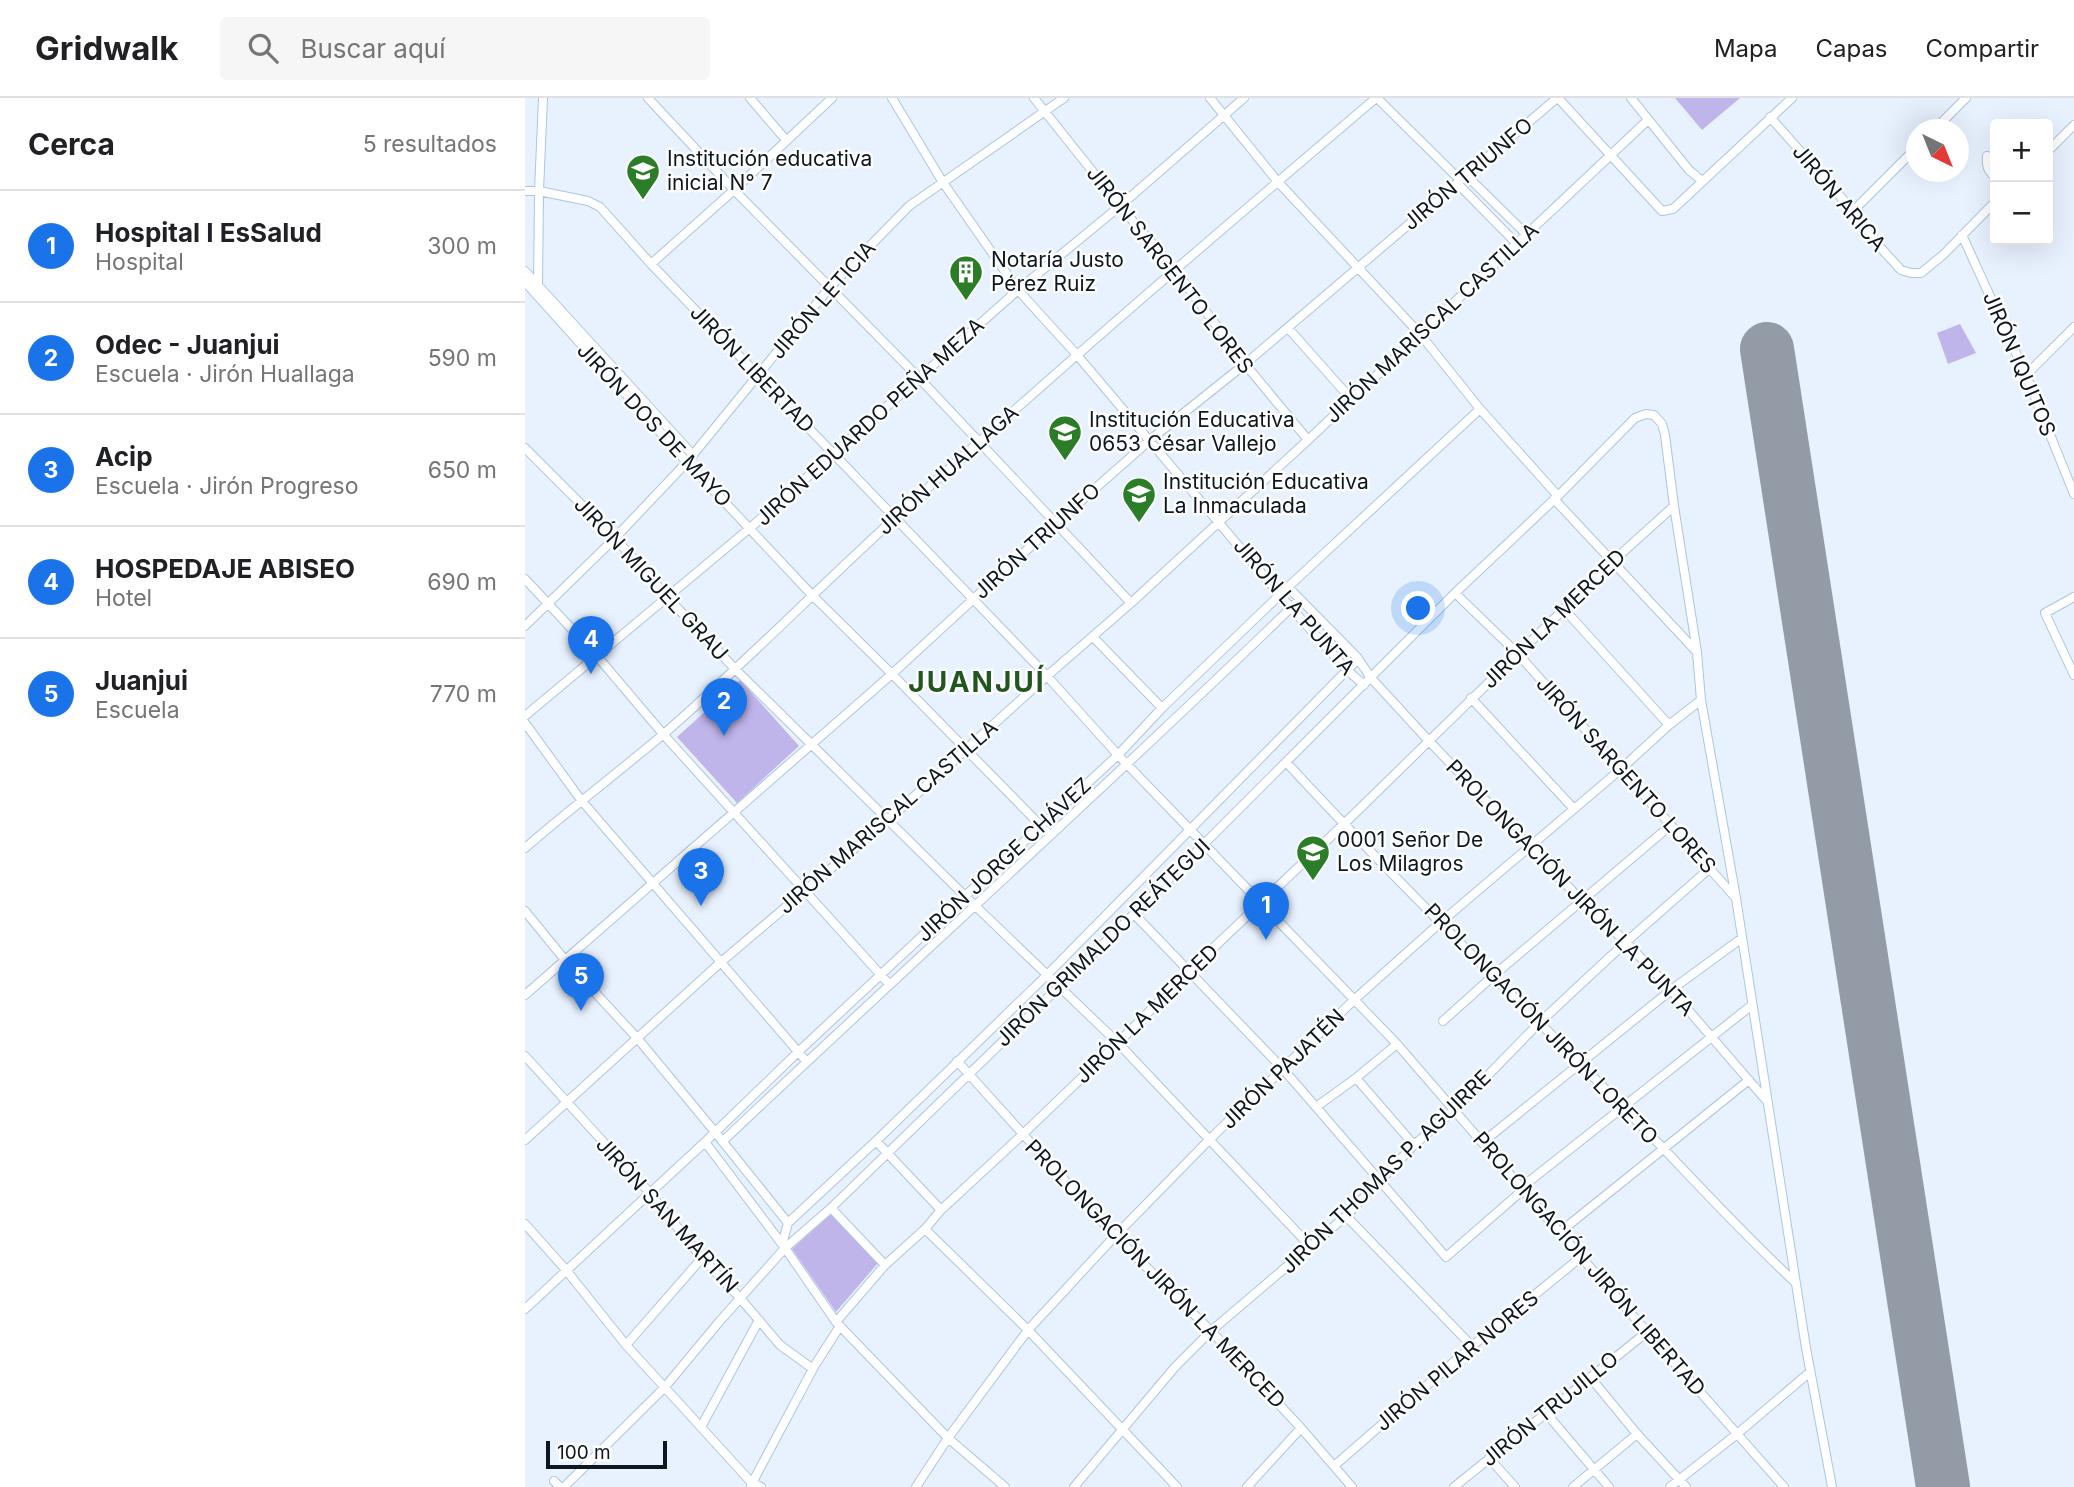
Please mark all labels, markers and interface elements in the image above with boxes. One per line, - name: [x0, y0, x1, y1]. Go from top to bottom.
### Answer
- search box: [220, 17, 710, 80]
- text: Gridwalk: [35, 28, 178, 68]
- icon: search: [244, 29, 282, 67]
- text: Buscar aquí: [300, 33, 446, 64]
- text: Mapa: [1714, 34, 1777, 63]
- text: Capas: [1815, 34, 1888, 63]
- text: Compartir: [1926, 34, 2039, 63]
- street label: JIRÓN TRIUNFO: [1397, 111, 1538, 235]
- north arrow: [1906, 119, 1969, 182]
- map controls: [1990, 119, 2053, 245]
- button: +: [1990, 119, 2053, 182]
- text: Cerca: [28, 126, 115, 162]
- text: 5 resultados: [363, 130, 497, 158]
- street label: JIRÓN ARICA: [1787, 138, 1892, 256]
- place label: Institución educativa inicial N° 7: [667, 146, 872, 195]
- school or university icon: Institución educativa inicial N° 7: [624, 152, 662, 201]
- street label: JIRÓN SARGENTO LORES: [1082, 160, 1260, 378]
- button: −: [1990, 182, 2053, 245]
- street label: JIRÓN MARISCAL CASTILLA: [1319, 216, 1544, 428]
- text: Hospital I EsSalud: [95, 217, 322, 248]
- text: 1: [46, 232, 56, 260]
- text: 300 m: [427, 232, 497, 260]
- street label: JIRÓN LETICIA: [764, 235, 881, 364]
- place label: Notaría Justo Pérez Ruiz: [991, 247, 1124, 296]
- text: Hospital: [95, 248, 184, 276]
- building icon: Notaría Justo Pérez Ruiz: [947, 253, 985, 302]
- street label: JIRÓN IQUITOS: [1978, 287, 2062, 440]
- street label: JIRÓN LIBERTAD: [685, 299, 820, 438]
- street label: JIRÓN EDUARDO PEÑA MEZA: [750, 312, 989, 531]
- text: Odec - Juanjui: [95, 329, 280, 360]
- street label: JIRÓN DOS DE MAYO: [572, 337, 737, 512]
- text: 2: [44, 344, 58, 372]
- text: 590 m: [428, 344, 497, 372]
- text: Escuela · Jirón Huallaga: [95, 360, 355, 388]
- street label: JIRÓN HUALLAGA: [871, 399, 1023, 540]
- place label: Institución Educativa 0653 César Vallejo: [1089, 407, 1295, 456]
- school or university icon: Institución Educativa 0653 César Vallejo: [1046, 413, 1084, 462]
- text: Acip: [95, 441, 153, 472]
- text: 3: [44, 456, 58, 484]
- text: 650 m: [428, 456, 497, 484]
- place label: Institución Educativa La Inmaculada: [1163, 469, 1369, 518]
- text: Escuela · Jirón Progreso: [95, 472, 358, 500]
- school or university icon: Institución Educativa La Inmaculada: [1120, 475, 1158, 524]
- street label: JIRÓN TRIUNFO: [968, 477, 1105, 604]
- street label: JIRÓN MIGUEL GRAU: [569, 491, 734, 665]
- street label: JIRÓN LA PUNTA: [1228, 533, 1361, 680]
- street label: JIRÓN LA MERCED: [1476, 543, 1630, 693]
- text: HOSPEDAJE ABISEO: [95, 553, 355, 584]
- text: 4: [43, 568, 59, 596]
- text: 690 m: [427, 568, 497, 596]
- text: Hotel: [95, 584, 152, 612]
- your location: [1401, 591, 1435, 625]
- pin: 4: [568, 616, 614, 674]
- district label: JUANJUÍ: [908, 664, 1046, 699]
- text: Juanjui: [95, 665, 188, 696]
- street label: JIRÓN SARGENTO LORES: [1531, 670, 1722, 878]
- pin: 2: [701, 678, 747, 736]
- text: 5: [44, 680, 58, 708]
- text: 770 m: [430, 680, 497, 708]
- text: Escuela: [95, 696, 180, 724]
- street label: JIRÓN MARISCAL CASTILLA: [772, 714, 1002, 919]
- street label: PROLONGACIÓN JIRÓN LA PUNTA: [1441, 754, 1700, 1021]
- street label: JIRÓN JORGE CHÁVEZ: [911, 772, 1096, 947]
- place label: 0001 Señor De Los Milagros: [1337, 827, 1483, 876]
- street label: JIRÓN GRIMALDO REÁTEGUI: [990, 833, 1215, 1052]
- school or university icon: 0001 Señor De Los Milagros: [1294, 833, 1332, 882]
- pin: 3: [678, 848, 724, 906]
- pin: 1: [1243, 882, 1289, 940]
- street label: PROLONGACIÓN JIRÓN LORETO: [1419, 897, 1664, 1149]
- street label: JIRÓN LA MERCED: [1069, 938, 1223, 1088]
- pin: 5: [558, 953, 604, 1011]
- street label: JIRÓN PAJATÉN: [1215, 1003, 1349, 1134]
- street label: JIRÓN THOMAS P. AGUIRRE: [1275, 1064, 1496, 1279]
- street label: PROLONGACIÓN JIRÓN LIBERTAD: [1468, 1126, 1712, 1401]
- street label: JIRÓN SAN MARTÍN: [591, 1131, 745, 1298]
- street label: PROLONGACIÓN JIRÓN LA MERCED: [1020, 1134, 1291, 1413]
- street label: JIRÓN PILAR NORES: [1369, 1284, 1543, 1436]
- street label: JIRÓN TRUJILLO: [1476, 1345, 1623, 1471]
- scale bar: [546, 1438, 667, 1470]
- text: 100 m: [557, 1441, 611, 1464]

